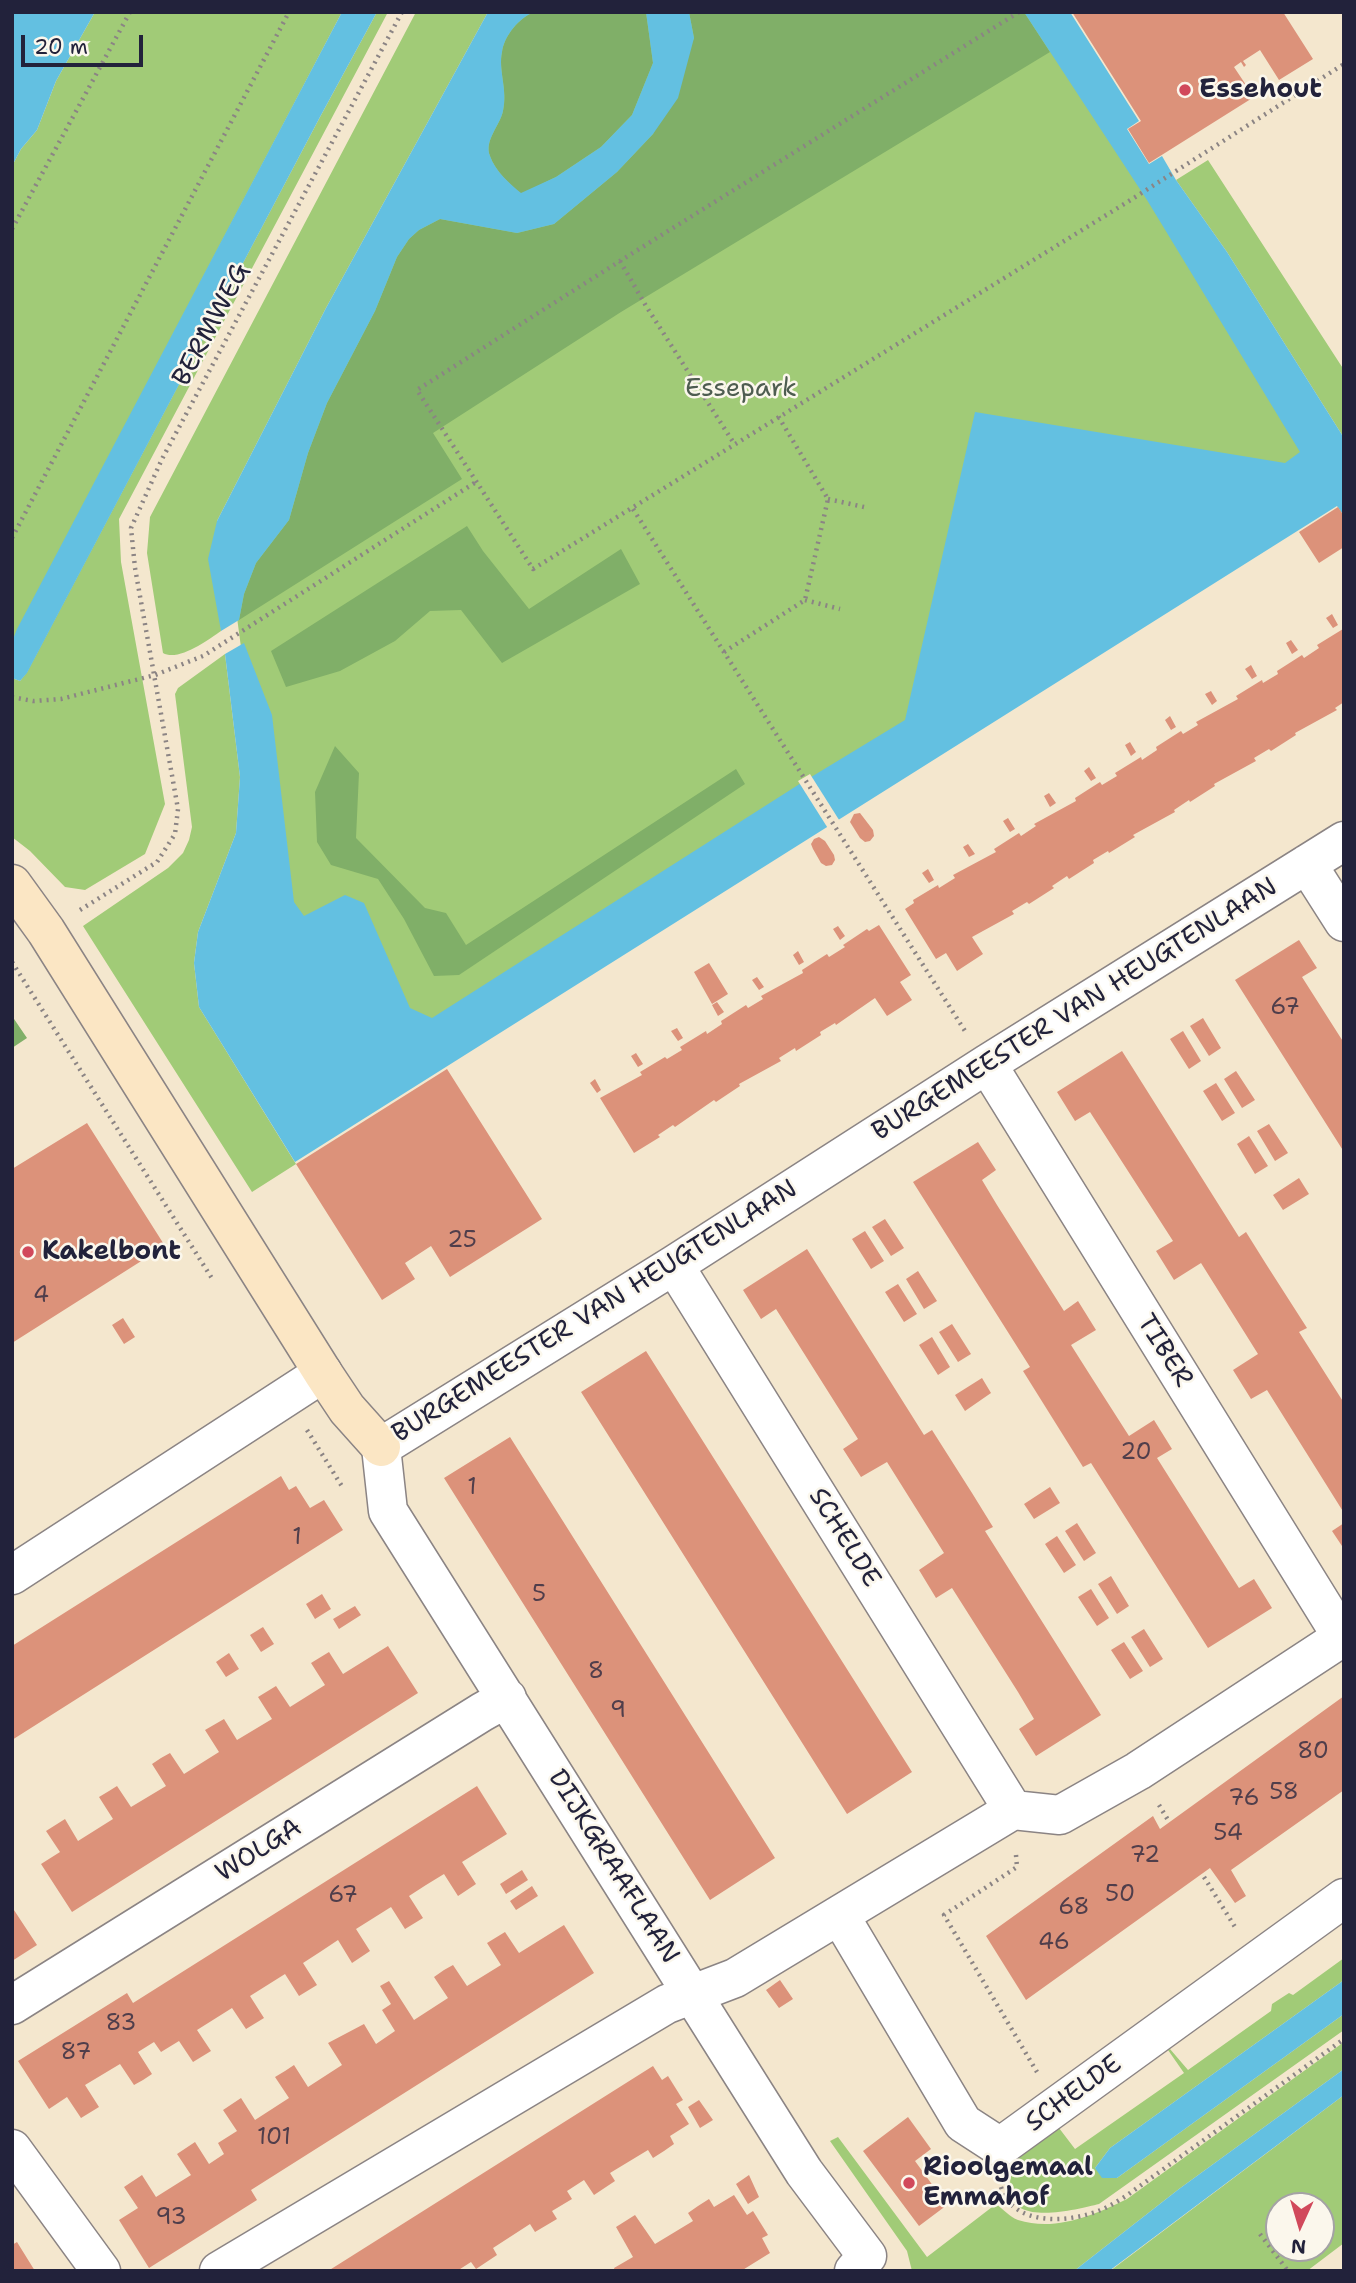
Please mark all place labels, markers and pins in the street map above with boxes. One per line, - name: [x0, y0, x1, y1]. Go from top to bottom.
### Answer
- place label: Essehout: [1199, 74, 1322, 106]
- marker: Essehout: [1177, 82, 1193, 98]
- place label: Kakelbont: [42, 1236, 181, 1268]
- marker: Kakelbont: [20, 1244, 36, 1260]
- place label: Rioolgemaal Emmahof: [923, 2152, 1093, 2214]
- marker: Rioolgemaal Emmahof: [901, 2175, 917, 2191]

